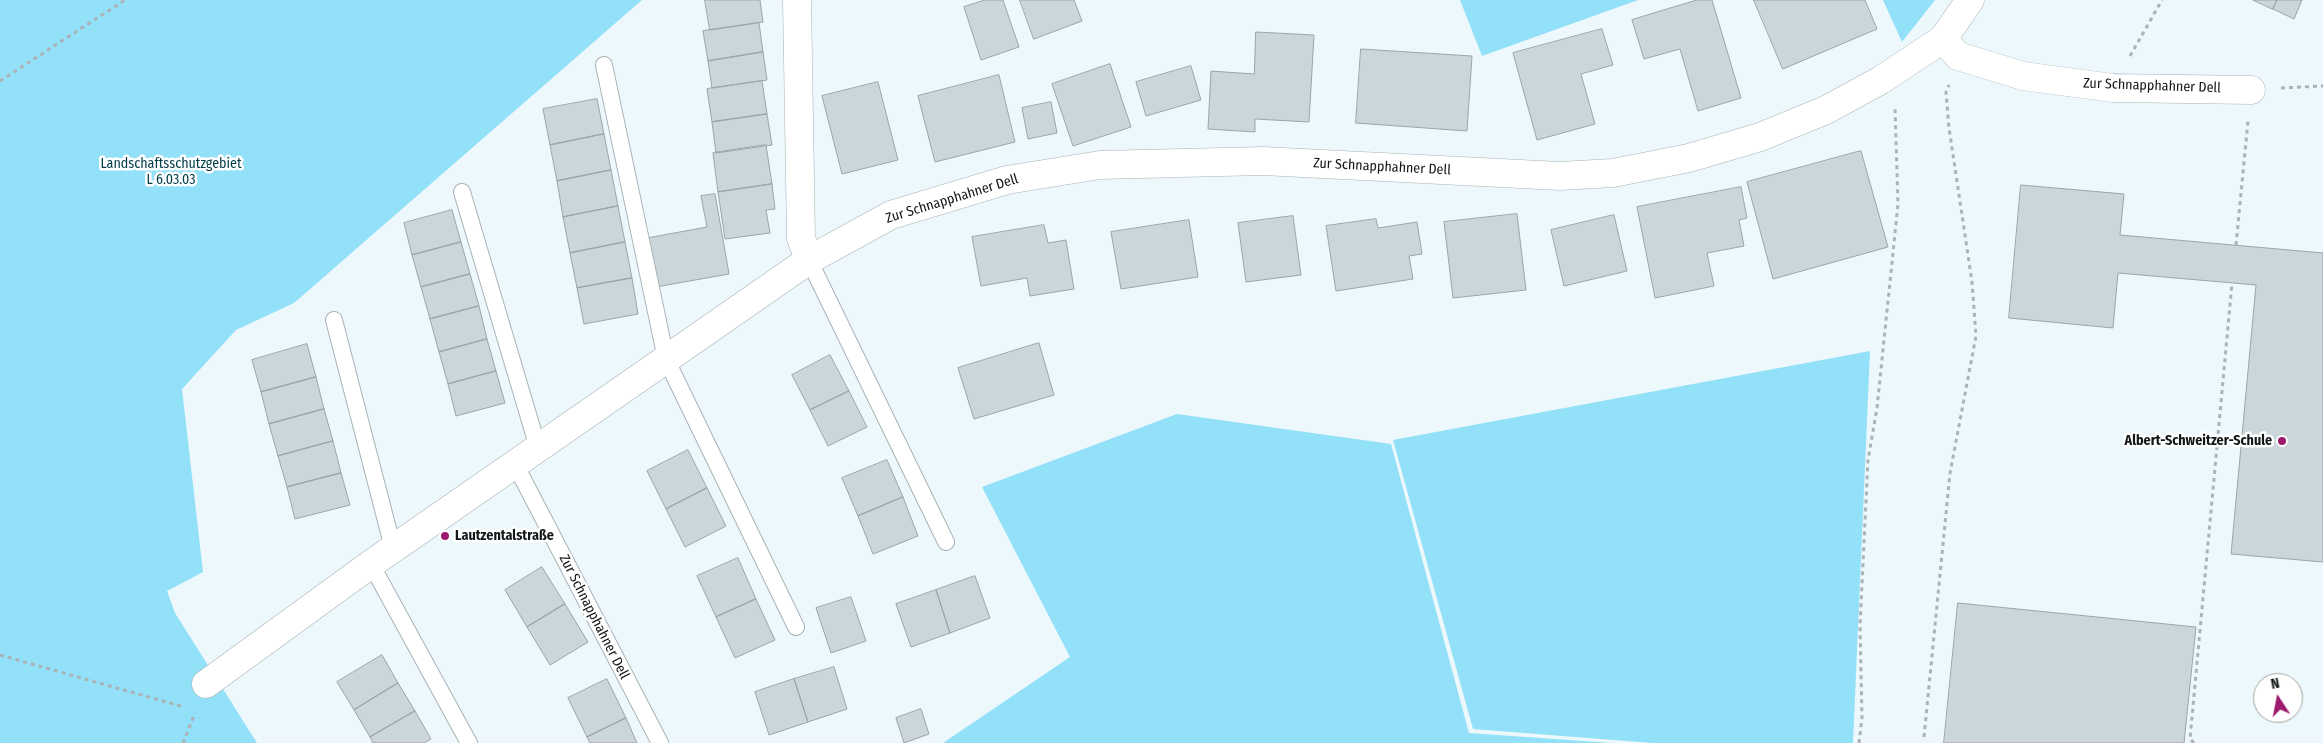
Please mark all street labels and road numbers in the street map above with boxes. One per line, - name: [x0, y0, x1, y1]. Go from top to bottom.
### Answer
- street label: Zur Schnapphahner Dell: [2083, 75, 2221, 97]
- street label: Zur Schnapphahner Dell: [1313, 155, 1451, 179]
- street label: Zur Schnapphahner Dell: [884, 171, 1020, 227]
- street label: Zur Schnapphahner Dell: [555, 552, 633, 682]

